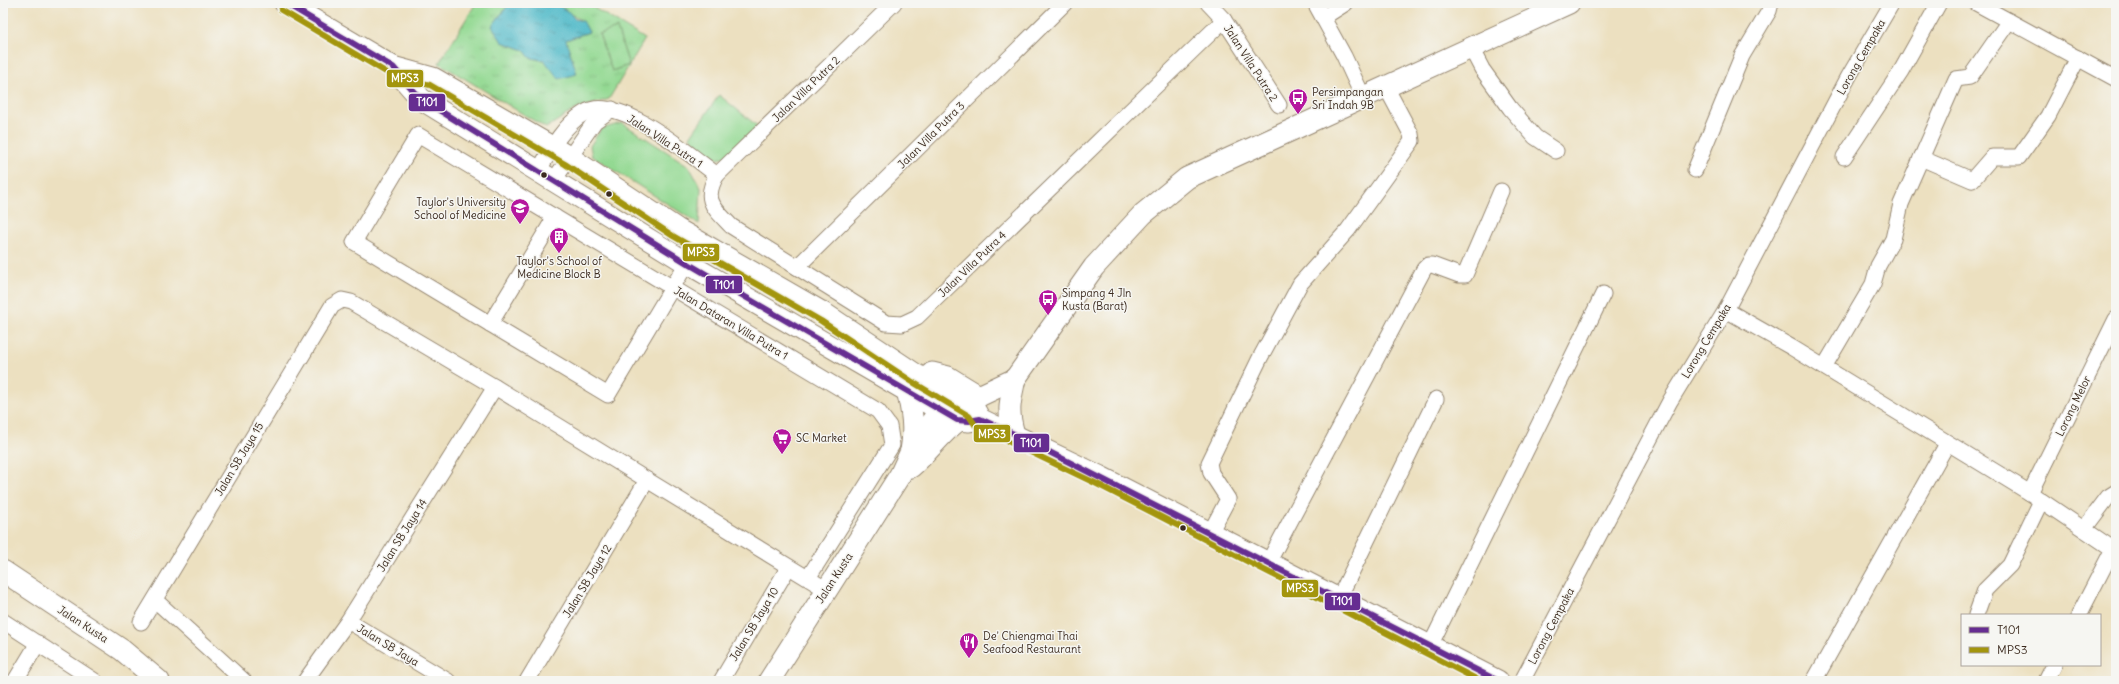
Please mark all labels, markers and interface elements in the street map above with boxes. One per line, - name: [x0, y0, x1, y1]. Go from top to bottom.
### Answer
- street label: Lorong Cempaka: [1834, 17, 1888, 97]
- street label: Jalan Villa Putra 2: [1221, 22, 1281, 104]
- street label: Jalan Villa Putra 2: [769, 53, 843, 125]
- line badge: MPS3: [386, 69, 424, 88]
- text: MPS3: [391, 71, 419, 85]
- place label: Persimpangan Sri Indah 9B: [1312, 85, 1383, 112]
- bus stop icon: Persimpangan Sri Indah 9B: [1287, 87, 1309, 115]
- line badge: T101: [408, 93, 446, 112]
- text: T101: [416, 95, 438, 109]
- street label: Jalan Villa Putra 3: [895, 99, 967, 171]
- street label: Jalan Villa Putra 1: [625, 111, 705, 171]
- unlabelled marker: [539, 170, 549, 180]
- unlabelled marker: [604, 189, 614, 199]
- place label: Taylor's University School of Medicine: [414, 195, 506, 222]
- school or university icon: Taylor's University School of Medicine: [509, 197, 531, 225]
- building icon: Taylor's School of Medicine Block B: [548, 226, 570, 254]
- street label: Jalan Villa Putra 4: [935, 228, 1009, 300]
- line badge: MPS3: [682, 243, 720, 262]
- text: MPS3: [687, 245, 715, 259]
- place label: Taylor's School of Medicine Block B: [516, 254, 602, 281]
- line badge: T101: [705, 275, 743, 294]
- text: T101: [713, 278, 735, 292]
- street label: Jalan Dataran Villa Putra 1: [671, 283, 791, 363]
- place label: Simpang 4 Jln Kusta (Barat): [1062, 286, 1131, 313]
- bus stop icon: Simpang 4 Jln Kusta (Barat): [1037, 288, 1059, 316]
- street label: Lorong Cempaka: [1678, 301, 1734, 381]
- street label: Lorong Melor: [2052, 373, 2094, 439]
- street label: Jalan SB Jaya 15: [212, 420, 266, 498]
- line badge: MPS3: [973, 424, 1011, 443]
- supermarket icon: SC Market: [771, 427, 793, 455]
- text: MPS3: [978, 427, 1006, 441]
- place label: SC Market: [796, 431, 847, 445]
- line badge: T101: [1013, 433, 1050, 453]
- text: T101: [1020, 436, 1042, 450]
- street label: Jalan SB Jaya 14: [374, 496, 430, 574]
- unlabelled marker: [1178, 523, 1188, 533]
- street label: Jalan SB Jaya 12: [560, 542, 614, 620]
- street label: Jalan Kusta: [812, 550, 856, 606]
- line badge: MPS3: [1281, 579, 1319, 598]
- text: MPS3: [1286, 581, 1314, 595]
- street label: Jalan SB Jaya 10: [726, 584, 782, 664]
- street label: Lorong Cempaka: [1525, 585, 1577, 667]
- line badge: T101: [1324, 592, 1361, 611]
- text: T101: [1331, 594, 1353, 608]
- street label: Jalan Kusta: [55, 602, 111, 646]
- legend: [1961, 614, 2101, 666]
- street label: Jalan SB Jaya: [354, 621, 422, 669]
- text: T101: [1997, 622, 2020, 637]
- place label: De' Chiengmai Thai Seafood Restaurant: [983, 629, 1081, 656]
- restaurant icon: De' Chiengmai Thai Seafood Restaurant: [958, 631, 980, 659]
- text: MPS3: [1997, 642, 2028, 657]

